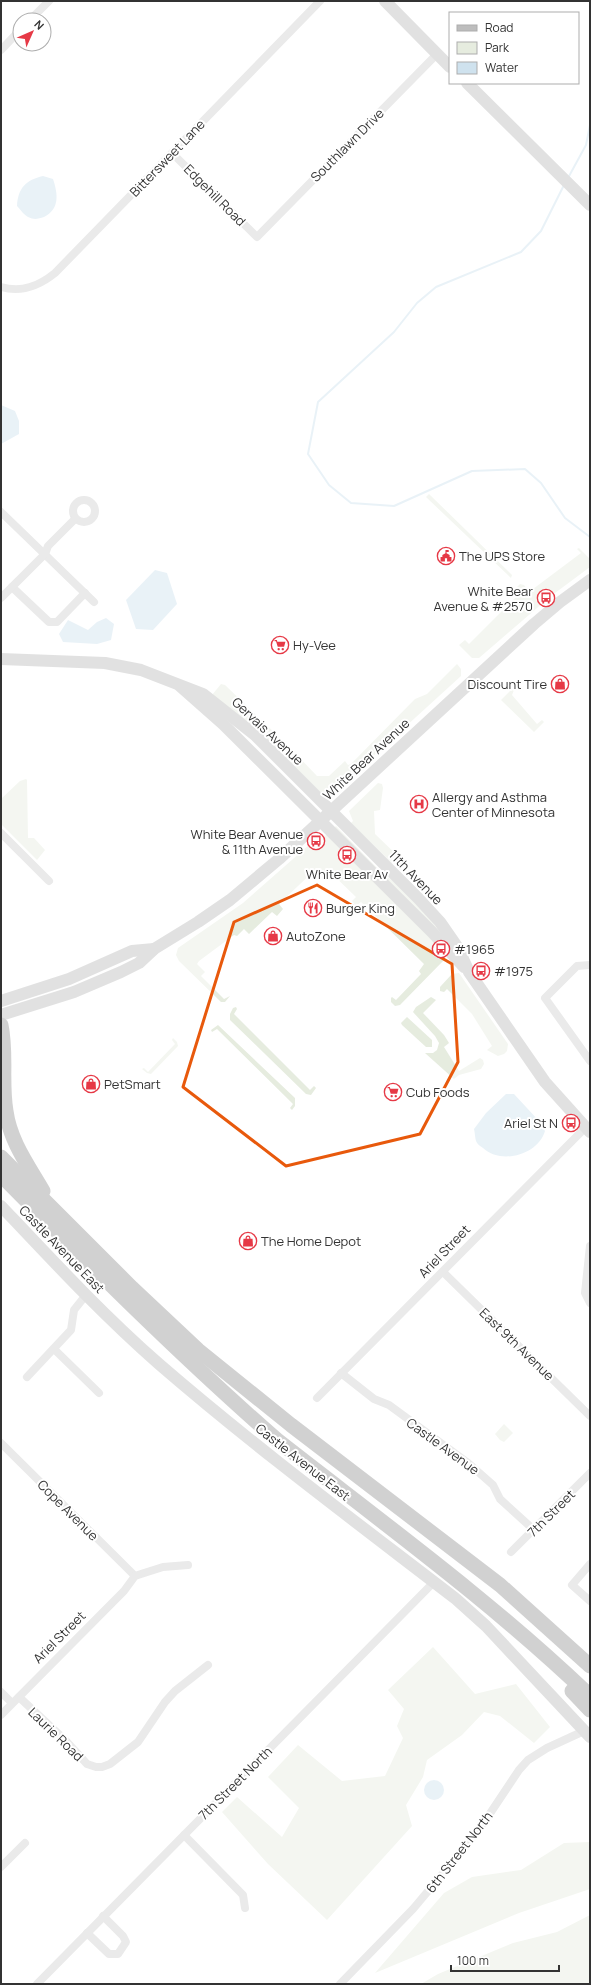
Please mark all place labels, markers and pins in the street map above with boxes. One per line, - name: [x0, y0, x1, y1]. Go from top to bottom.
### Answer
- public building icon: The UPS Store: [436, 546, 456, 566]
- place label: The UPS Store: [459, 547, 545, 565]
- place label: White Bear Avenue & #2570: [433, 582, 533, 615]
- bus stop icon: White Bear Avenue & #2570: [536, 588, 556, 608]
- supermarket icon: Hy-Vee: [270, 635, 290, 655]
- place label: Hy-Vee: [293, 636, 336, 654]
- shop icon: Discount Tire: [550, 674, 570, 694]
- place label: Discount Tire: [468, 675, 547, 693]
- place label: Allergy and Asthma Center of Minnesota: [432, 788, 555, 821]
- hospital icon: Allergy and Asthma Center of Minnesota: [409, 794, 429, 814]
- place label: White Bear Avenue & 11th Avenue: [190, 825, 303, 858]
- bus stop icon: White Bear Avenue & 11th Avenue: [306, 831, 326, 851]
- bus stop icon: White Bear Av: [337, 845, 357, 865]
- place label: White Bear Av: [306, 865, 389, 883]
- restaurant icon: Burger King: [303, 898, 323, 918]
- place label: Burger King: [326, 899, 395, 917]
- shop icon: AutoZone: [263, 926, 283, 946]
- place label: AutoZone: [286, 927, 346, 945]
- bus stop icon: #1965: [431, 939, 451, 959]
- place label: #1965: [454, 940, 495, 958]
- bus stop icon: #1975: [471, 961, 491, 981]
- place label: #1975: [494, 962, 533, 980]
- shop icon: PetSmart: [81, 1074, 101, 1094]
- place label: PetSmart: [104, 1075, 161, 1093]
- supermarket icon: Cub Foods: [383, 1082, 403, 1102]
- place label: Cub Foods: [406, 1083, 470, 1101]
- bus stop icon: Ariel St N: [561, 1113, 581, 1133]
- place label: Ariel St N: [504, 1114, 558, 1132]
- shop icon: The Home Depot: [238, 1231, 258, 1251]
- place label: The Home Depot: [261, 1232, 361, 1250]

